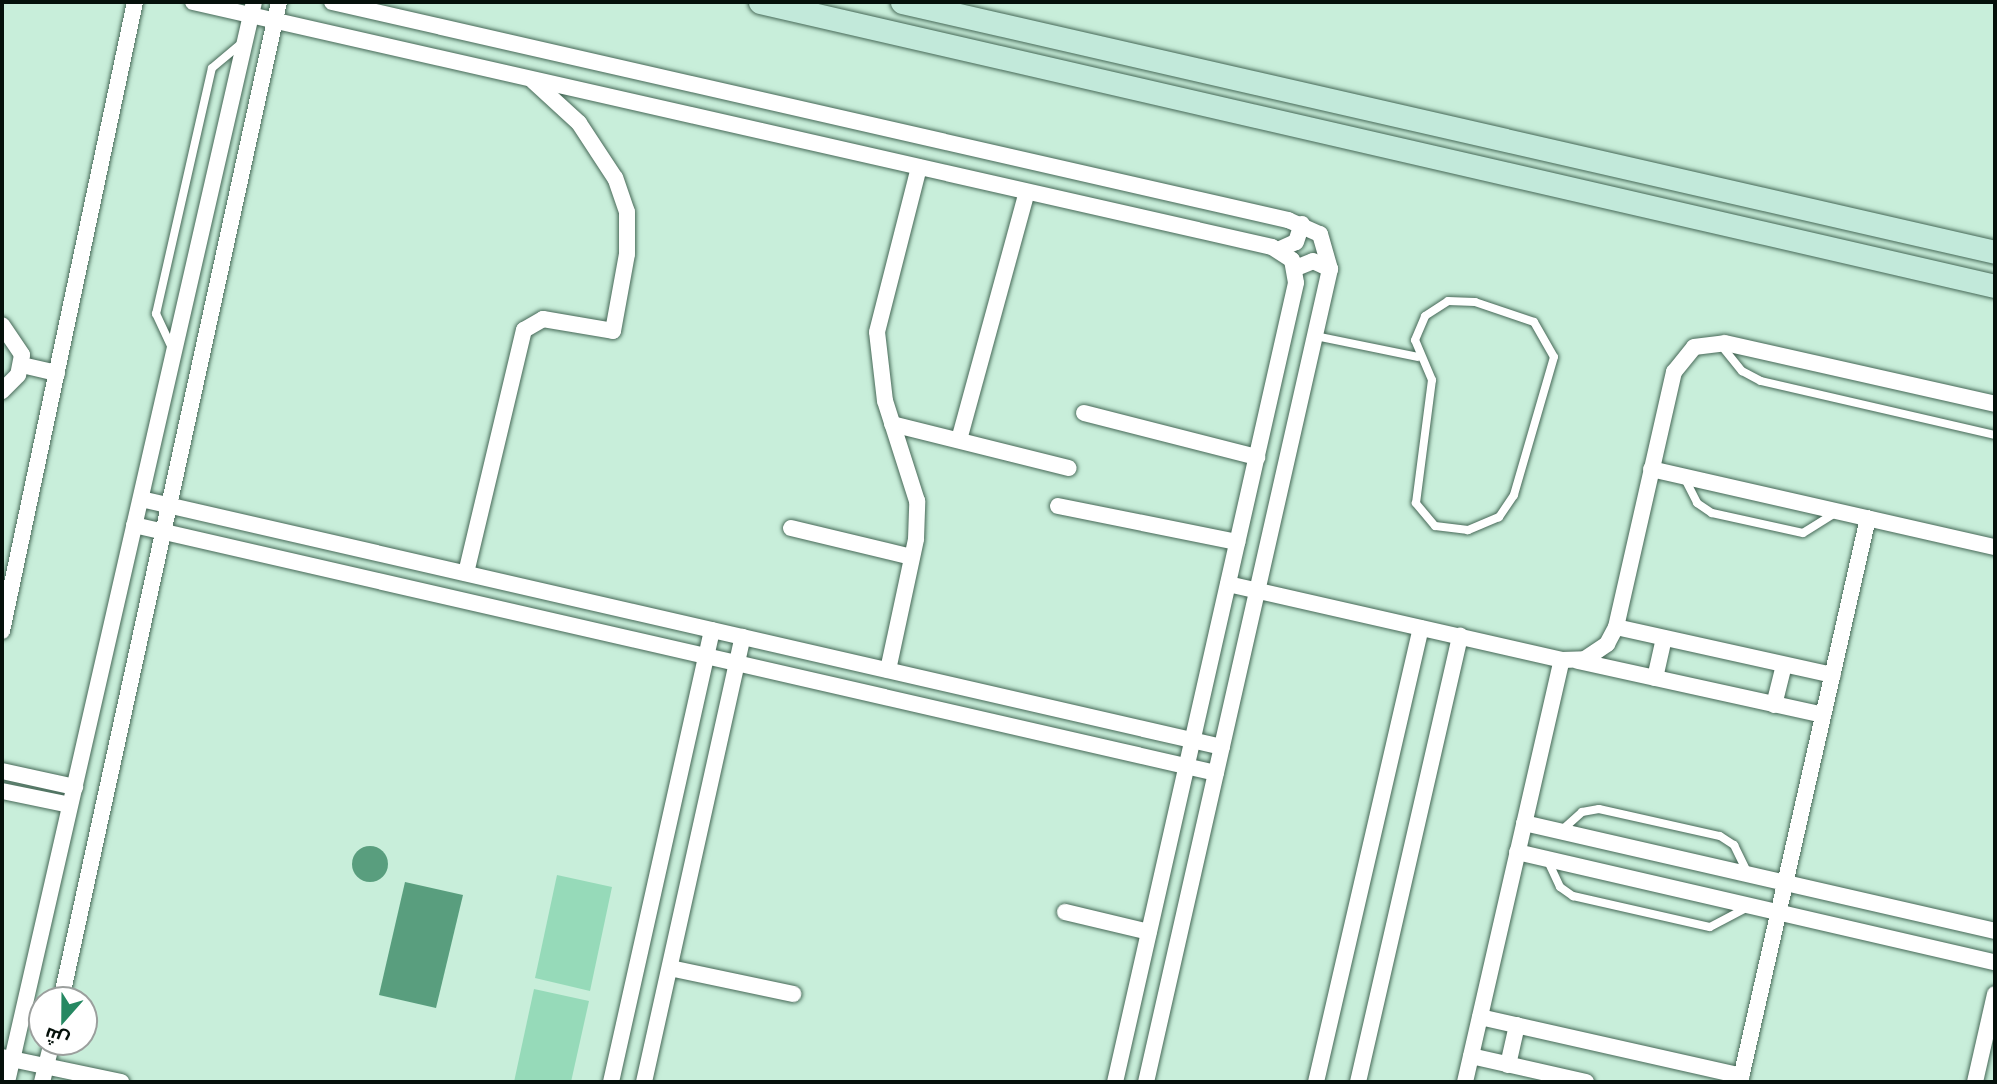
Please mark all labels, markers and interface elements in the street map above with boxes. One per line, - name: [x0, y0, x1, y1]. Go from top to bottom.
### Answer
- north arrow: [28, 986, 98, 1056]
- text: ش: [40, 1022, 72, 1055]

